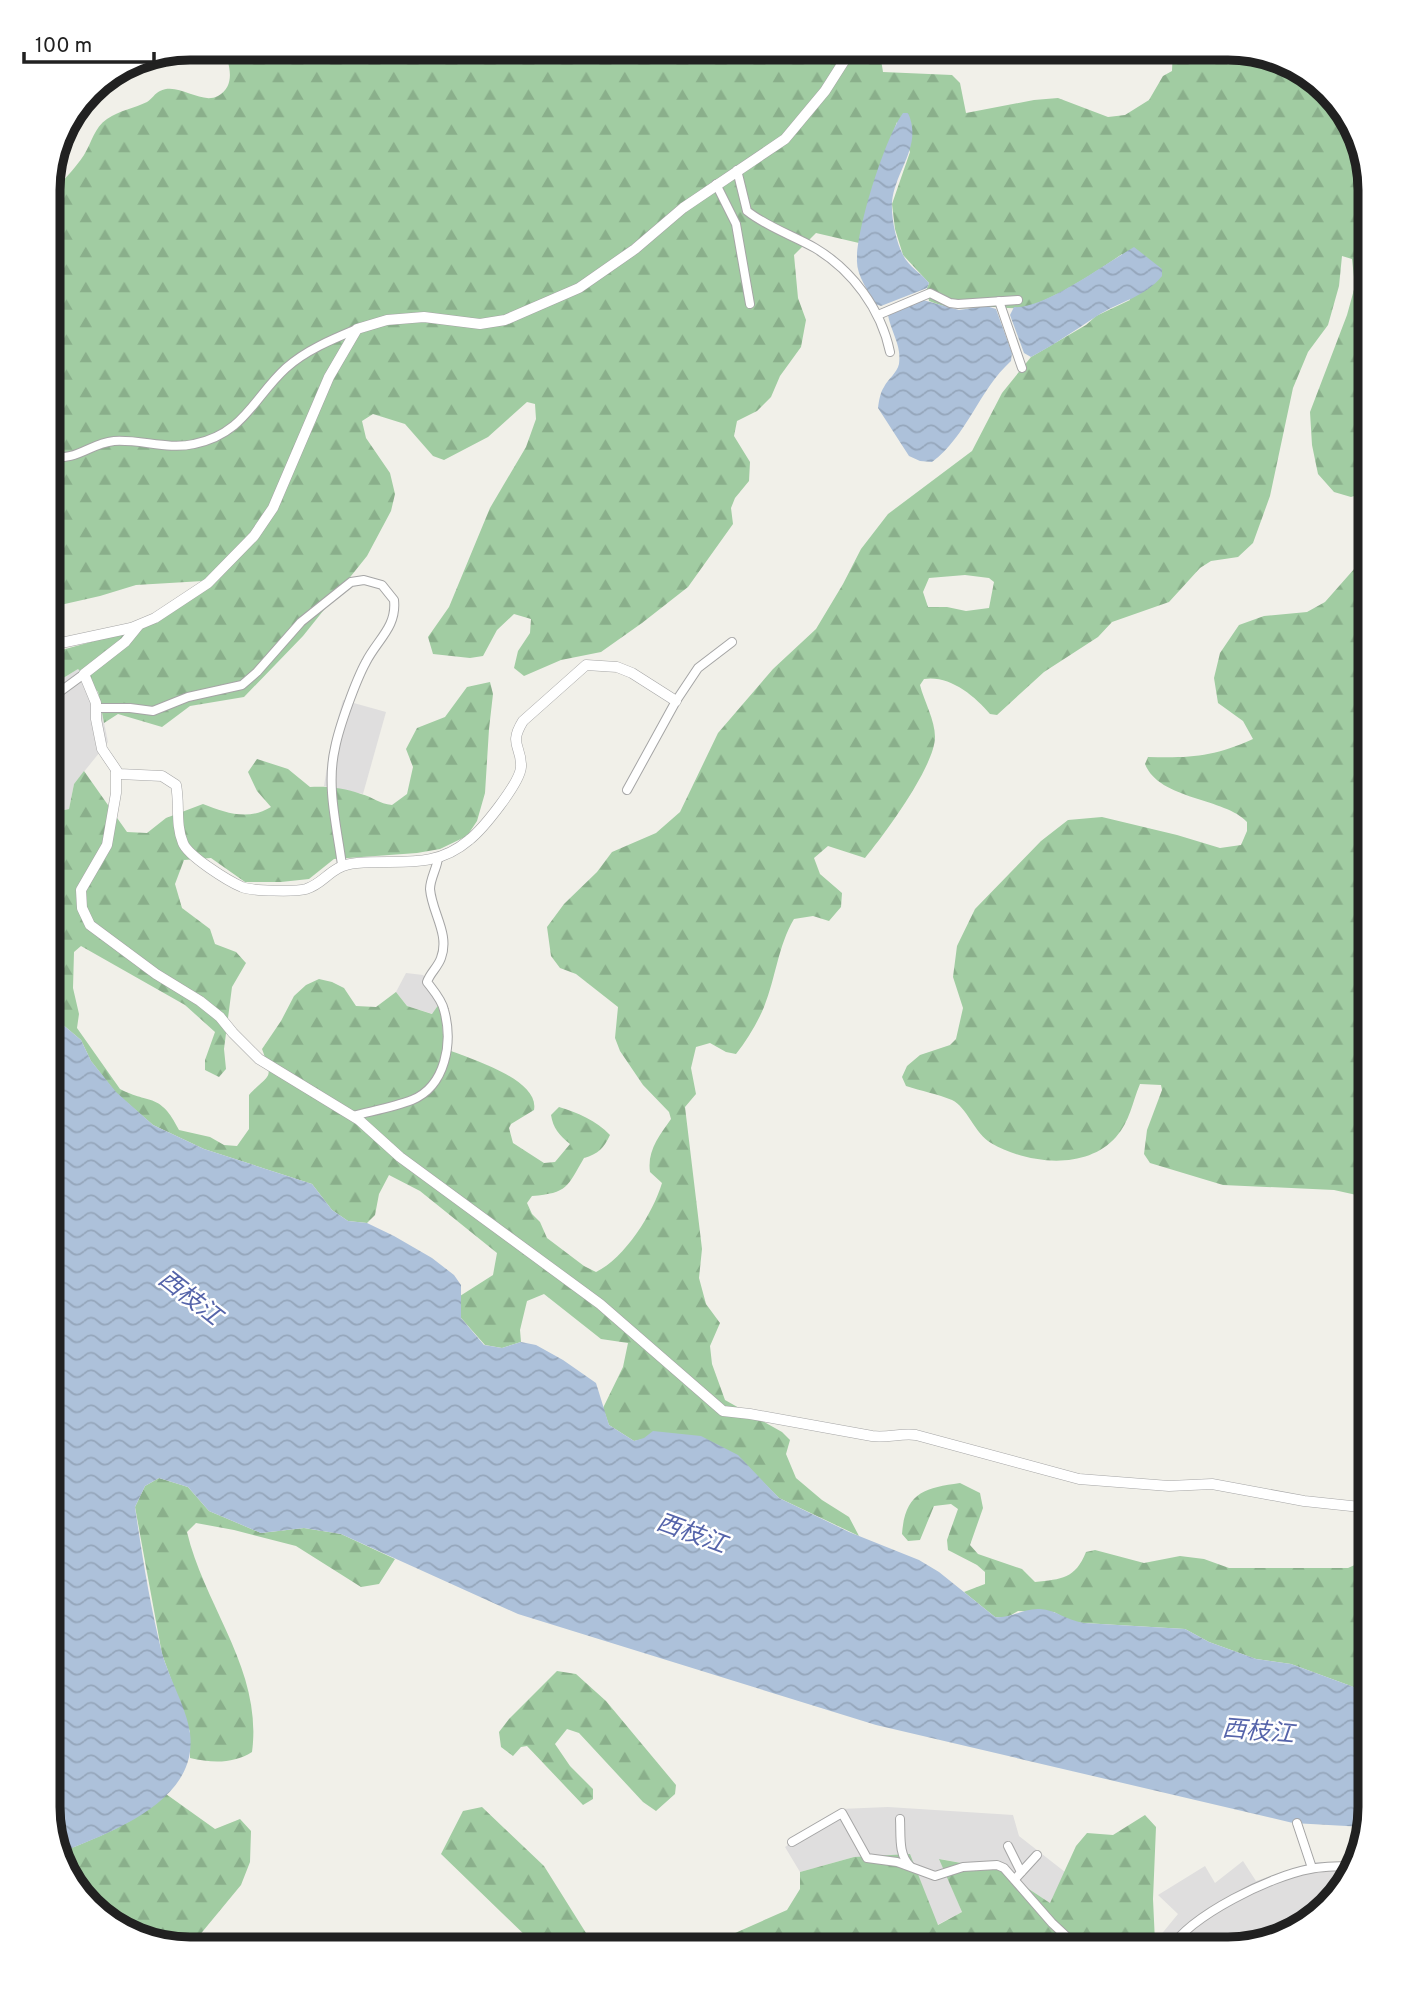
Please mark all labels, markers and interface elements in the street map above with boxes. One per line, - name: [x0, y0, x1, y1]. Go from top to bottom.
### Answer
- scale bar: [24, 21, 154, 65]
- text: 100 m: [35, 33, 92, 60]
- water label: 西枝江: [151, 1265, 229, 1335]
- water label: 西枝江: [652, 1509, 733, 1562]
- water label: 西枝江: [1221, 1715, 1298, 1751]

